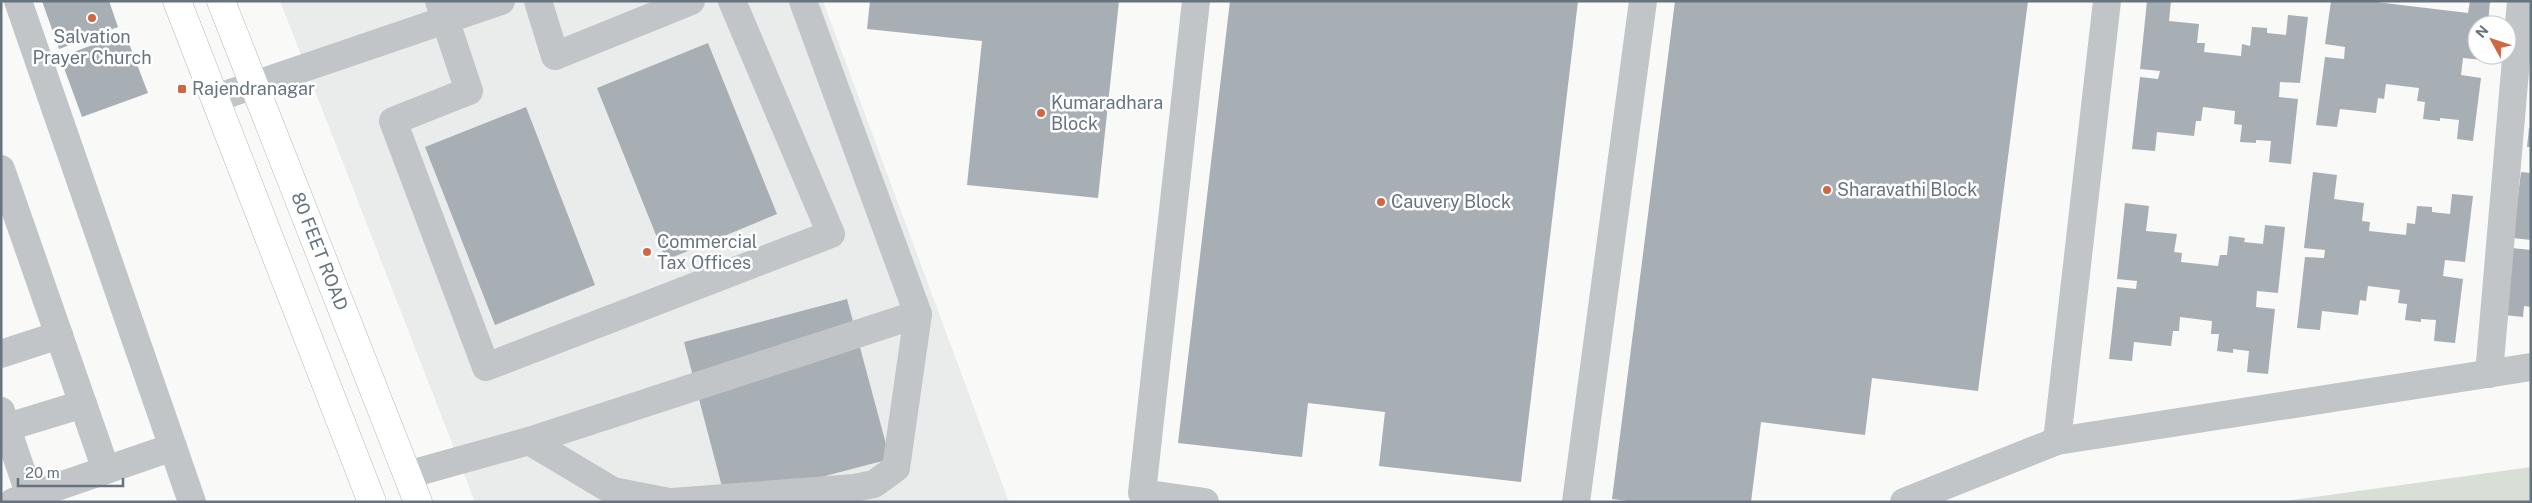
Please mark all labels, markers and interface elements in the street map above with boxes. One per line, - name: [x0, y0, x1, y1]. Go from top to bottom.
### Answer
- marker: Salvation Prayer Church: [86, 12, 98, 24]
- north arrow: [2467, 15, 2517, 65]
- text: N: [2472, 22, 2492, 41]
- place label: Salvation Prayer Church: [32, 26, 152, 68]
- place label: Rajendranagar: [192, 78, 315, 99]
- marker: Rajendranagar: [176, 83, 188, 95]
- place label: Kumaradhara Block: [1051, 92, 1163, 134]
- marker: Kumaradhara Block: [1035, 107, 1047, 119]
- place label: Sharavathi Block: [1837, 179, 1977, 200]
- marker: Sharavathi Block: [1821, 184, 1833, 196]
- street label: 80 FEET ROAD: [287, 189, 353, 313]
- place label: Cauvery Block: [1391, 191, 1511, 212]
- marker: Cauvery Block: [1375, 196, 1387, 208]
- place label: Commercial Tax Offices: [657, 231, 757, 273]
- marker: Commercial Tax Offices: [641, 246, 653, 258]
- scale bar: [18, 456, 122, 488]
- text: 20 m: [25, 464, 60, 481]

